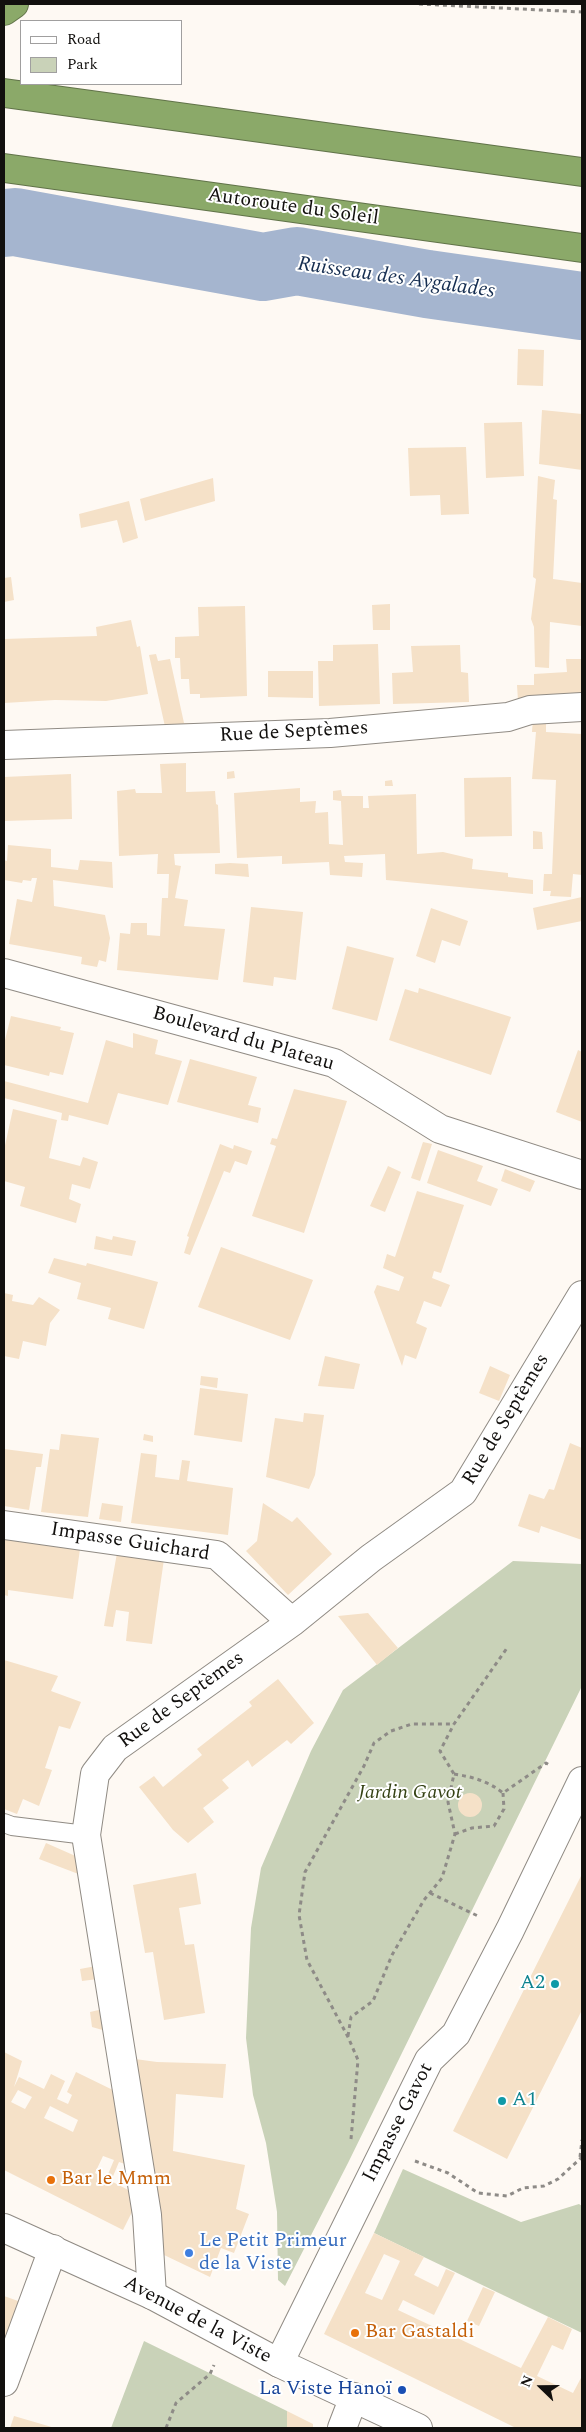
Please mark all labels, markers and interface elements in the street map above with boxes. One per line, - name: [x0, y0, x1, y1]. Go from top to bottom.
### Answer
- legend: [20, 20, 182, 85]
- text: Road: [67, 28, 101, 51]
- text: Park: [67, 53, 98, 76]
- street label: Autoroute du Soleil: [206, 184, 380, 232]
- water label: Ruisseau des Aygalades: [296, 253, 496, 305]
- street label: Rue de Septèmes: [219, 717, 369, 749]
- street label: Boulevard du Plateau: [149, 1003, 337, 1077]
- street label: Rue de Septèmes: [458, 1350, 556, 1490]
- street label: Impasse Guichard: [49, 1519, 211, 1567]
- street label: Rue de Septèmes: [115, 1647, 249, 1755]
- park label: Jardin Gavot: [358, 1782, 462, 1806]
- place label: A2: [520, 1972, 545, 1996]
- marker: A2: [549, 1978, 561, 1990]
- street label: Impasse Gavot: [359, 2059, 439, 2187]
- place label: A1: [512, 2089, 537, 2113]
- marker: A1: [496, 2095, 508, 2107]
- place label: Bar le Mmm: [61, 2168, 171, 2192]
- marker: Bar le Mmm: [45, 2174, 57, 2186]
- place label: Le Petit Primeur de la Viste: [199, 2230, 347, 2277]
- marker: Le Petit Primeur de la Viste: [183, 2247, 195, 2259]
- street label: Avenue de la Viste: [119, 2272, 275, 2370]
- place label: Bar Gastaldi: [365, 2321, 475, 2345]
- marker: Bar Gastaldi: [349, 2327, 361, 2339]
- north arrow: [516, 2362, 566, 2412]
- text: N: [515, 2372, 539, 2390]
- place label: La Viste Hanoï: [259, 2378, 392, 2402]
- marker: La Viste Hanoï: [396, 2384, 408, 2396]

